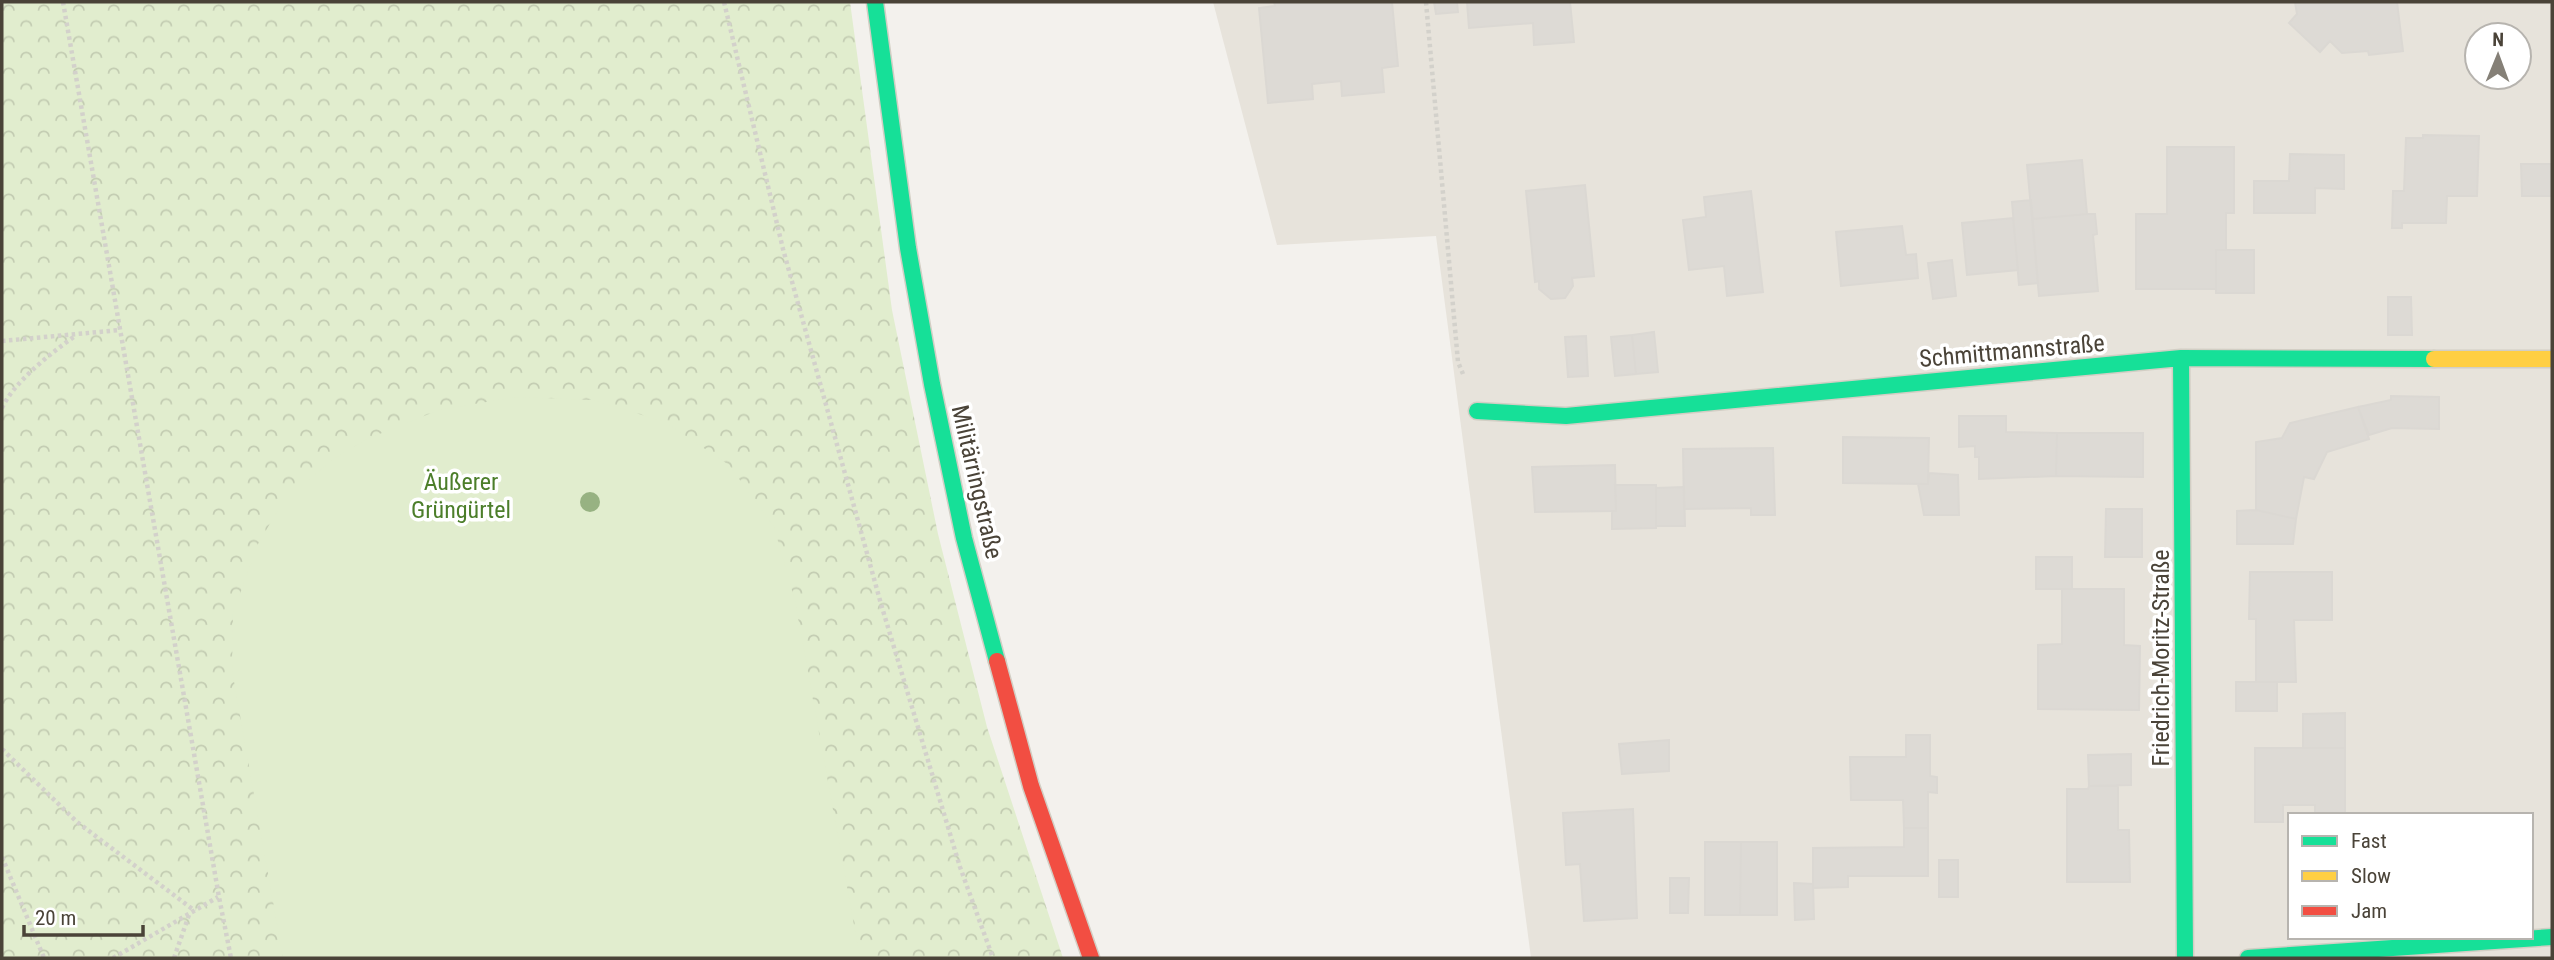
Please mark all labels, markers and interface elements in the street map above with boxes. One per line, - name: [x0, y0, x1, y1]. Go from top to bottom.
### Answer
- north arrow: [2463, 21, 2533, 91]
- text: N: [2492, 28, 2504, 51]
- street label: Schmittmannstraße: [1918, 329, 2106, 373]
- street label: Militärringstraße: [946, 402, 1008, 562]
- park label: Äußerer Grüngürtel: [411, 468, 511, 524]
- street label: Friedrich-Moritz-Straße: [2147, 550, 2175, 766]
- legend: [2288, 813, 2533, 939]
- text: Fast: [2351, 829, 2387, 853]
- text: Slow: [2351, 864, 2391, 888]
- scale bar: [24, 894, 144, 938]
- text: Jam: [2351, 899, 2387, 923]
- text: 20 m: [35, 906, 76, 930]

